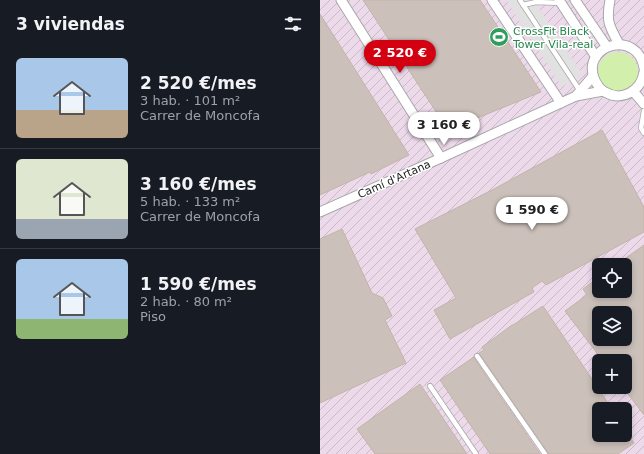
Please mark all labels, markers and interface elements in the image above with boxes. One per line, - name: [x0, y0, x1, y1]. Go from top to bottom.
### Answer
- icon: filters: [282, 13, 304, 35]
- text: 3 viviendas: [16, 14, 125, 34]
- place label: CrossFit Black Tower Vila-real: [512, 25, 593, 51]
- sports icon: CrossFit Black Tower Vila-real: [488, 26, 510, 48]
- pin: 2 520 €: [363, 40, 437, 74]
- text: 2 520 €: [373, 45, 427, 60]
- text: 2 520 €/mes: [140, 73, 257, 93]
- icon: home: [48, 74, 96, 122]
- text: 3 hab. · 101 m²: [140, 93, 240, 108]
- text: Carrer de Moncofa: [140, 108, 260, 123]
- pin: 3 160 €: [407, 112, 481, 146]
- text: 3 160 €: [417, 117, 471, 132]
- street label: Camí d'Artana: [356, 158, 433, 201]
- text: 3 160 €/mes: [140, 174, 257, 194]
- icon: home: [48, 175, 96, 223]
- text: 5 hab. · 133 m²: [140, 194, 240, 209]
- pin: 1 590 €: [495, 197, 569, 231]
- text: 1 590 €: [505, 202, 559, 217]
- text: Carrer de Moncofa: [140, 209, 260, 224]
- map controls: [592, 258, 632, 442]
- button: locate: [592, 258, 632, 298]
- text: 1 590 €/mes: [140, 274, 257, 294]
- icon: home: [48, 275, 96, 323]
- text: 2 hab. · 80 m²: [140, 294, 232, 309]
- button: layers: [592, 306, 632, 346]
- text: Piso: [140, 309, 166, 324]
- button: +: [592, 354, 632, 394]
- button: −: [592, 402, 632, 442]

